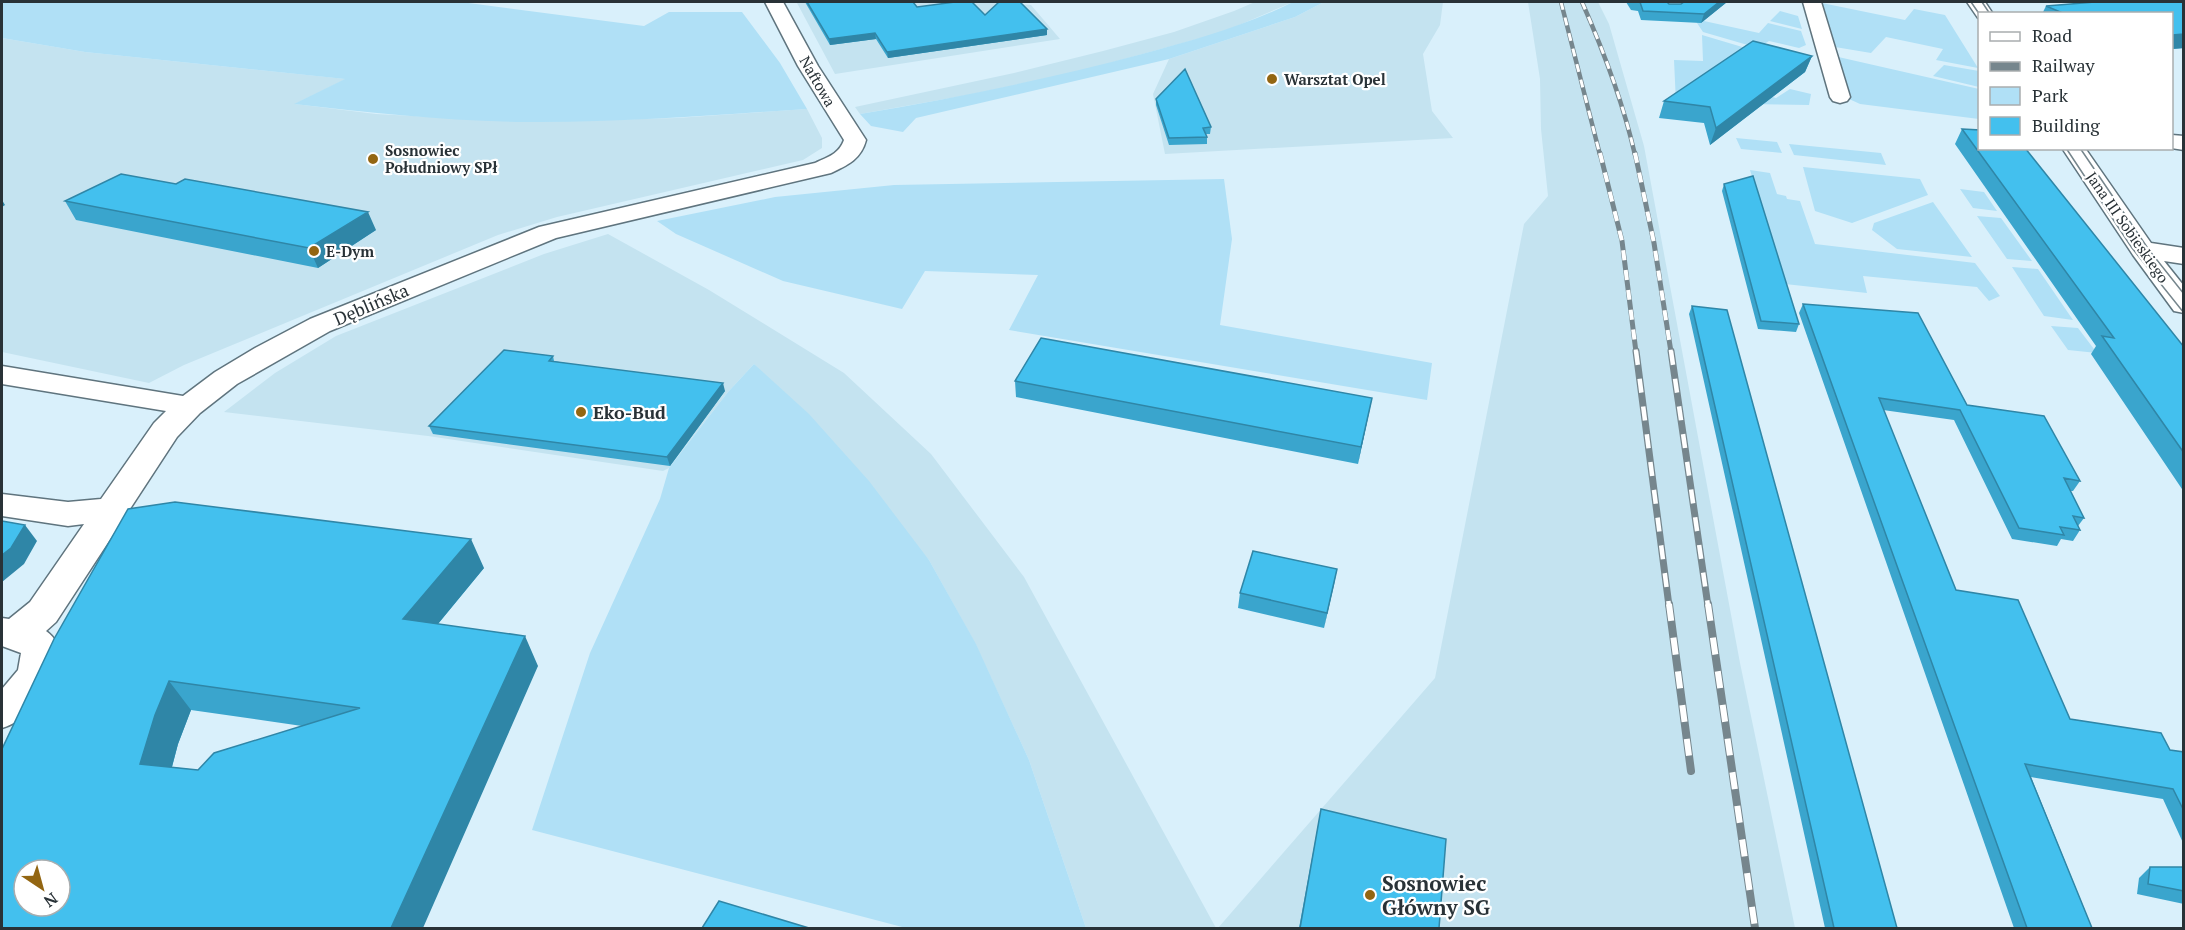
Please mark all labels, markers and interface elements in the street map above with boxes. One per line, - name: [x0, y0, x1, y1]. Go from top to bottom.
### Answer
- legend: [1978, 12, 2173, 150]
- text: Road: [2032, 23, 2072, 47]
- street label: Naftowa: [795, 52, 841, 110]
- text: Railway: [2032, 53, 2096, 77]
- place label: Warsztat Opel: [1284, 69, 1386, 89]
- marker: Warsztat Opel: [1265, 72, 1279, 86]
- text: Park: [2032, 83, 2069, 107]
- text: Building: [2032, 113, 2100, 137]
- place label: Sosnowiec Południowy SPł: [385, 140, 497, 177]
- marker: Sosnowiec Południowy SPł: [366, 152, 380, 166]
- street label: Jana III Sobieskiego: [2082, 167, 2174, 287]
- place label: E-Dym: [326, 241, 374, 261]
- marker: E-Dym: [307, 244, 321, 258]
- street label: Dęblińska: [330, 277, 412, 331]
- place label: Eko-Bud: [593, 400, 666, 424]
- marker: Eko-Bud: [574, 405, 588, 419]
- north arrow: [12, 858, 72, 918]
- place label: Sosnowiec Główny SG: [1382, 869, 1490, 921]
- text: N: [39, 888, 62, 913]
- marker: Sosnowiec Główny SG: [1363, 888, 1377, 902]

